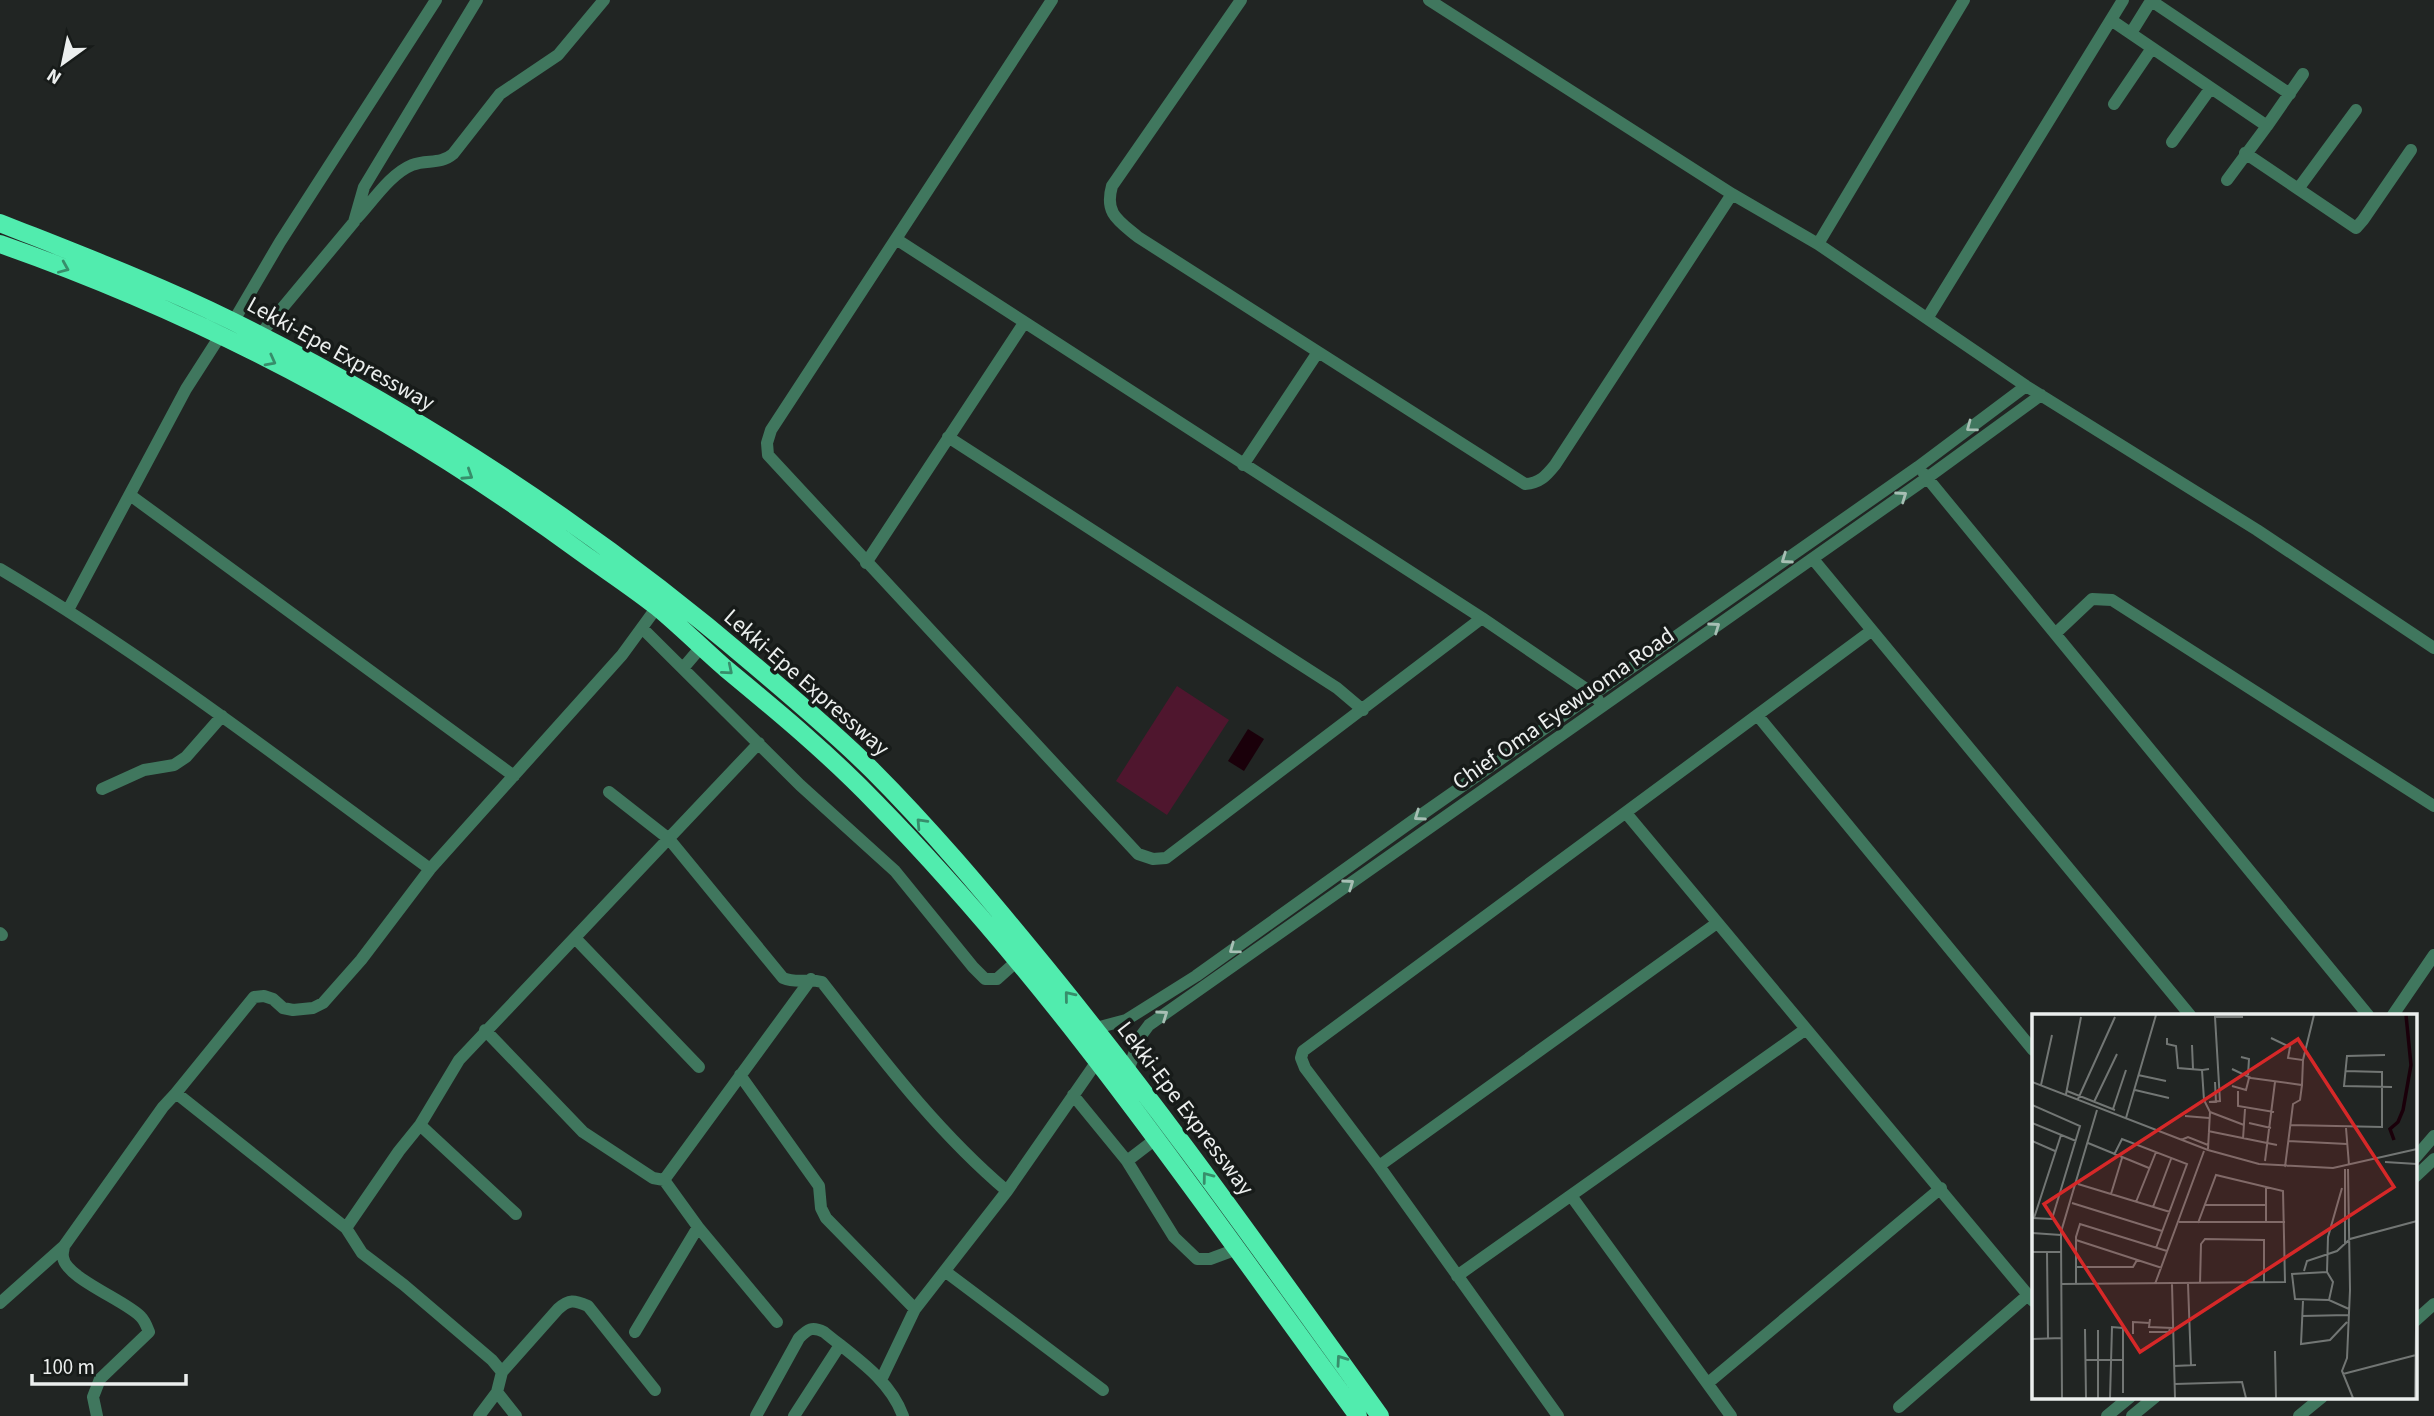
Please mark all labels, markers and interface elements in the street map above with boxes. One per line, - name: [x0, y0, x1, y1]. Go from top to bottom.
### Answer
- north arrow: [28, 28, 98, 98]
- text: N: [42, 61, 67, 91]
- one-way arrow: [57, 260, 69, 274]
- street label: Lekki-Epe Expressway: [241, 288, 441, 419]
- one-way arrow: [264, 353, 277, 366]
- one-way arrow: [1967, 419, 1979, 432]
- one-way arrow: [461, 466, 474, 479]
- one-way arrow: [1894, 492, 1907, 504]
- one-way arrow: [1781, 551, 1794, 563]
- street label: Lekki-Epe Expressway: [716, 601, 897, 764]
- street label: Chief Oma Eyewuoma Road: [1445, 619, 1681, 798]
- one-way arrow: [1707, 623, 1720, 635]
- one-way arrow: [720, 662, 733, 674]
- one-way arrow: [1414, 808, 1427, 820]
- one-way arrow: [917, 818, 929, 831]
- one-way arrow: [1341, 880, 1354, 892]
- one-way arrow: [1229, 940, 1242, 953]
- one-way arrow: [1065, 991, 1077, 1004]
- one-way arrow: [1155, 1011, 1168, 1024]
- street label: Lekki-Epe Expressway: [1109, 1014, 1262, 1202]
- inset map: [2032, 1014, 2416, 1398]
- one-way arrow: [1202, 1172, 1215, 1184]
- scale bar: [32, 1342, 186, 1386]
- text: 100 m: [42, 1352, 95, 1382]
- one-way arrow: [1337, 1355, 1349, 1368]

